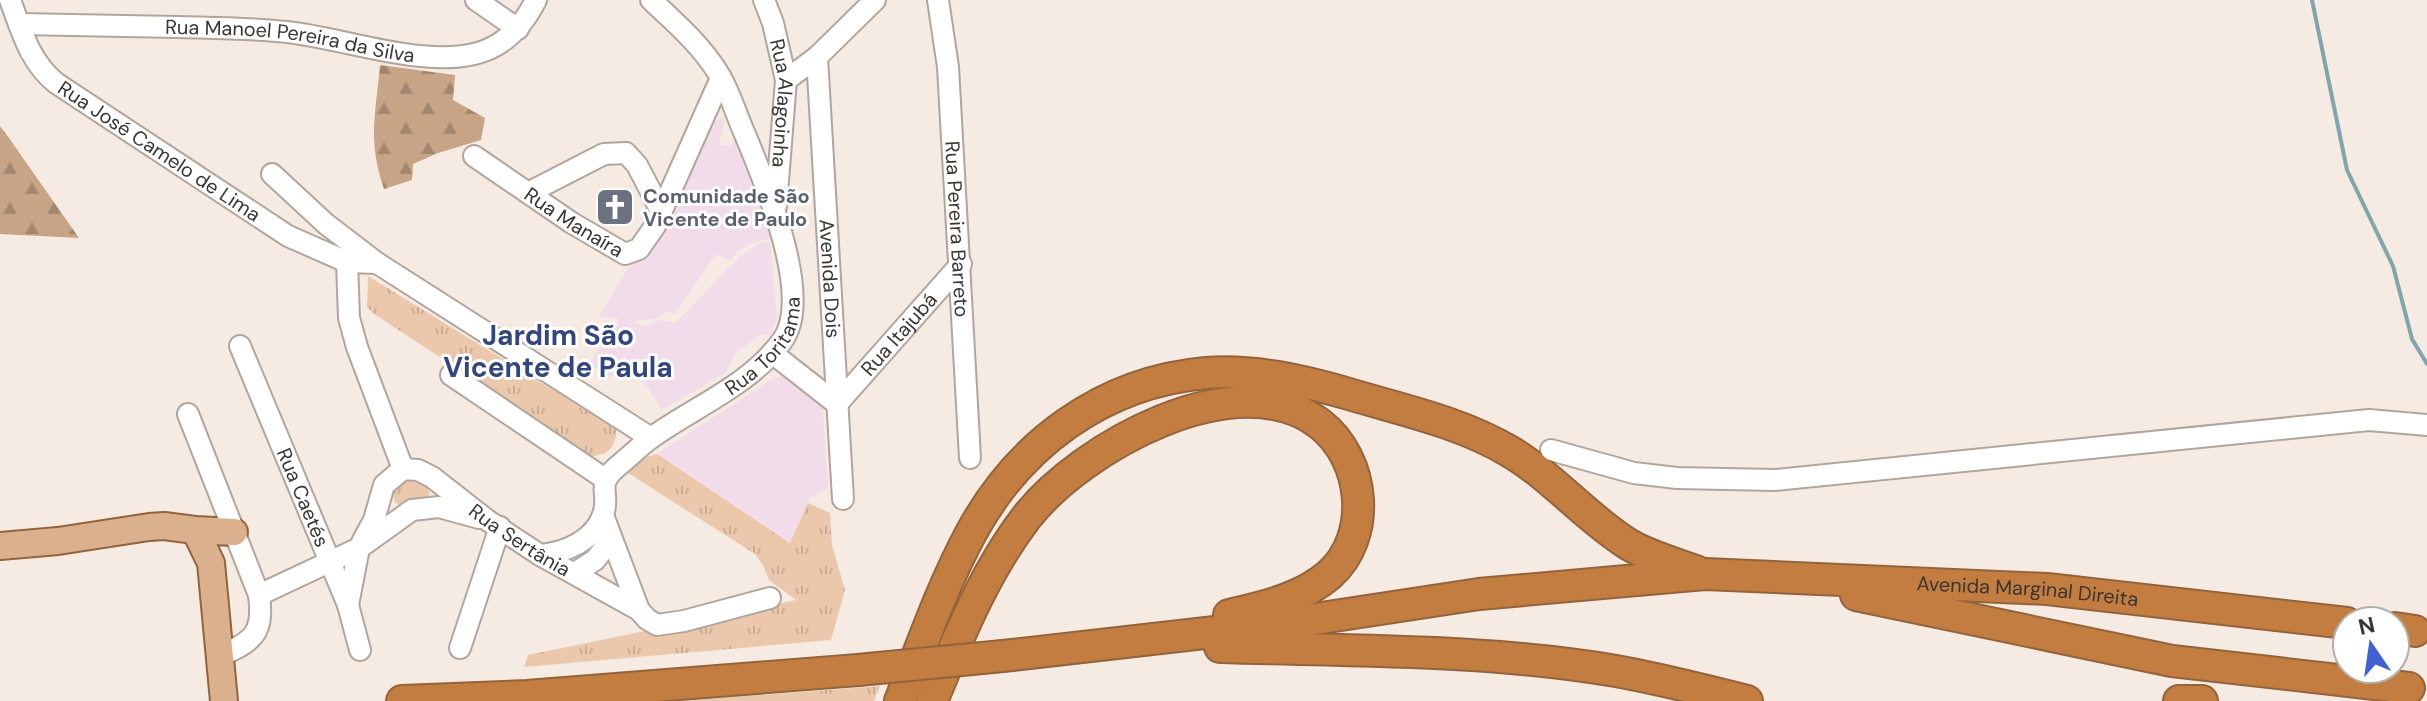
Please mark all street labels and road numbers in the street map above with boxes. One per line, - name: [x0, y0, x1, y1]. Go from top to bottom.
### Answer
- street label: Rua Manoel Pereira da Silva: [165, 14, 416, 68]
- street label: Rua Alagoinha: [764, 36, 799, 168]
- street label: Rua José Camelo de Lima: [53, 75, 266, 227]
- street label: Rua Pereira Barreto: [939, 140, 975, 318]
- street label: Rua Manaíra: [519, 181, 628, 263]
- street label: Avenida Dois: [814, 218, 847, 339]
- street label: Rua Itajubá: [855, 287, 943, 381]
- street label: Rua Toritama: [720, 297, 806, 401]
- street label: Rua Caetés: [271, 444, 335, 551]
- street label: Rua Sertânia: [464, 498, 575, 582]
- street label: Avenida Marginal Direita: [1916, 570, 2140, 612]

